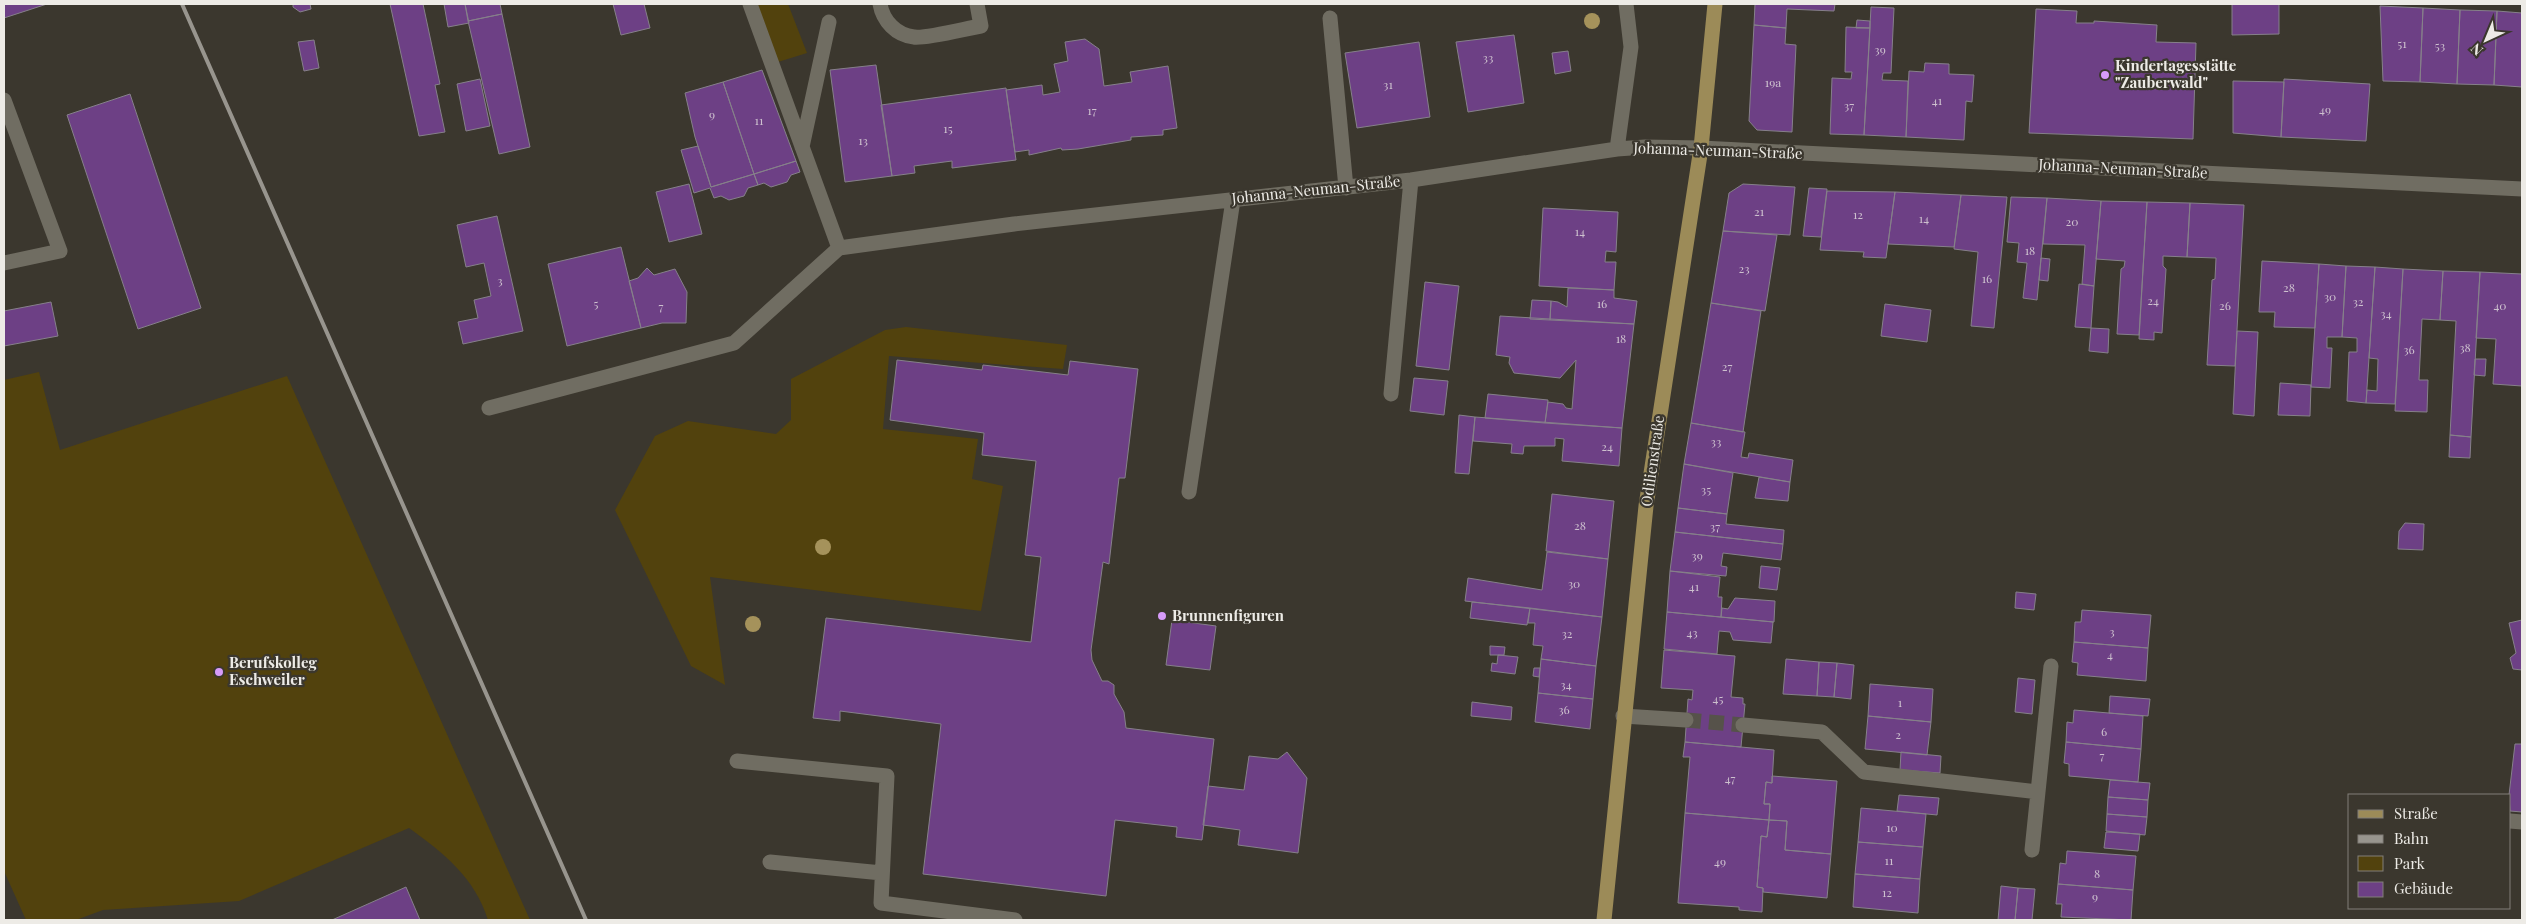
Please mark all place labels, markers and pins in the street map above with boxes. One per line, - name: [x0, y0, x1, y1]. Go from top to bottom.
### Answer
- place label: Kindertagesstätte "Zauberwald": [2115, 55, 2237, 92]
- marker: Kindertagesstätte "Zauberwald": [2099, 69, 2111, 81]
- place label: Brunnenfiguren: [1172, 605, 1285, 625]
- marker: Brunnenfiguren: [1156, 610, 1168, 622]
- place label: Berufskolleg Eschweiler: [229, 652, 317, 689]
- marker: Berufskolleg Eschweiler: [213, 666, 225, 678]

